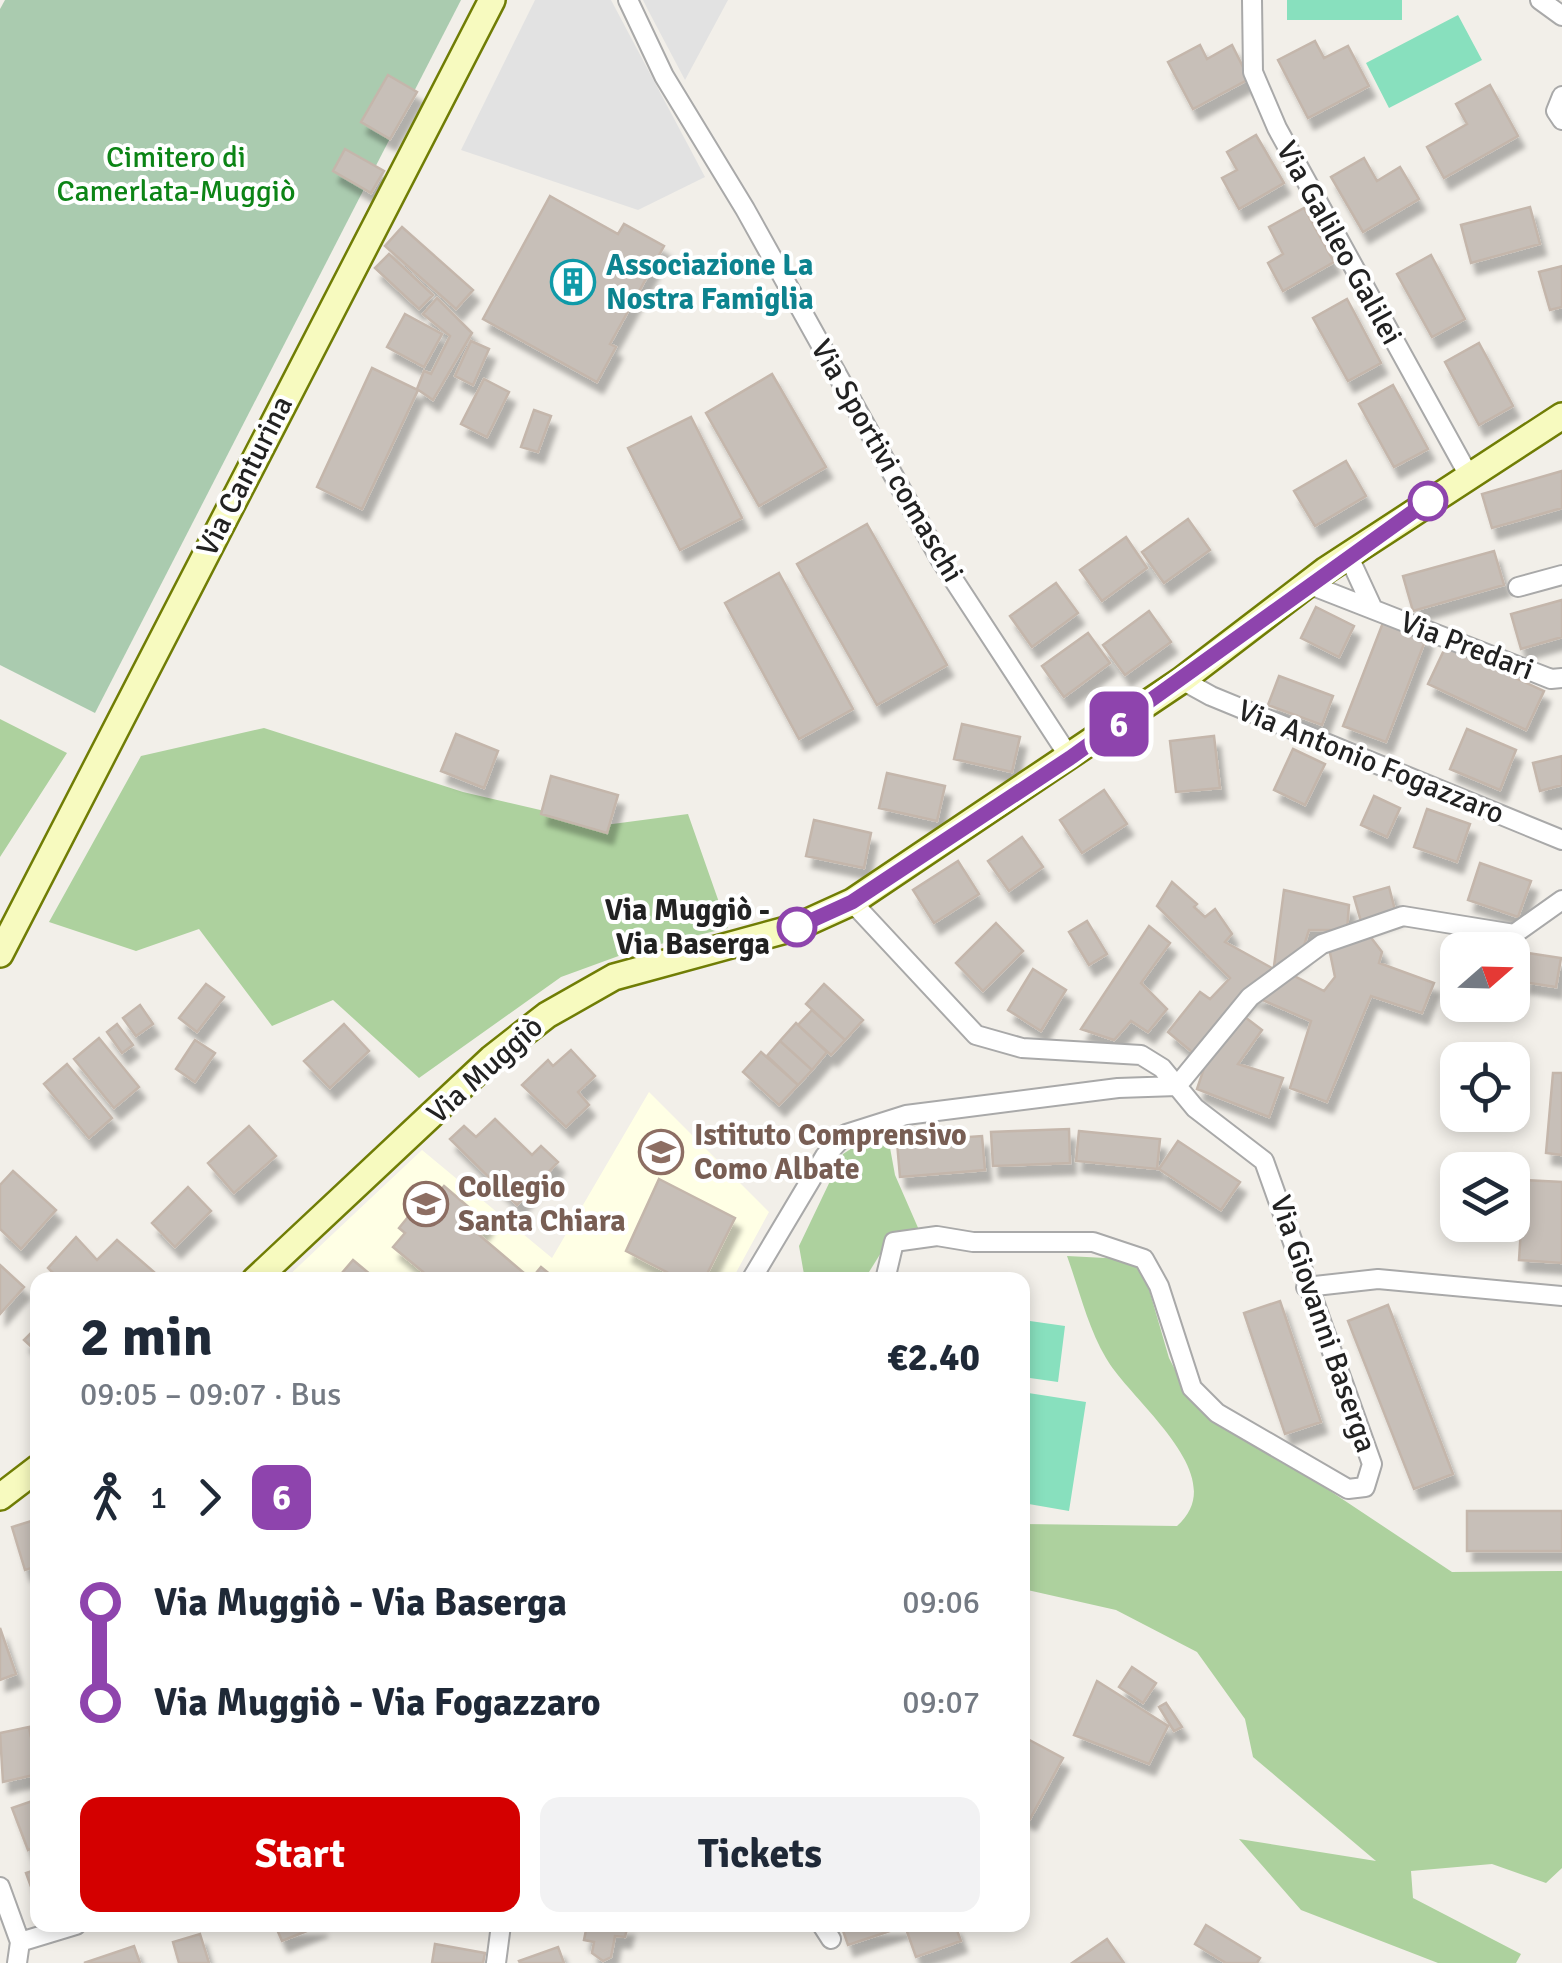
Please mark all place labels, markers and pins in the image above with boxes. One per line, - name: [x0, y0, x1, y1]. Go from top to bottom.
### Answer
- place label: Associazione La Nostra Famiglia: [606, 247, 814, 318]
- building icon: Associazione La Nostra Famiglia: [550, 259, 596, 305]
- unlabelled marker: [1409, 482, 1447, 520]
- place label: Via Muggiò - Via Baserga: [605, 892, 770, 963]
- marker: Via Muggiò - Via Baserga: [778, 908, 816, 946]
- place label: Istituto Comprensivo Como Albate: [694, 1117, 967, 1188]
- school or university icon: Istituto Comprensivo Como Albate: [638, 1129, 684, 1175]
- place label: Collegio Santa Chiara: [458, 1169, 626, 1240]
- school or university icon: Collegio Santa Chiara: [403, 1181, 449, 1227]

